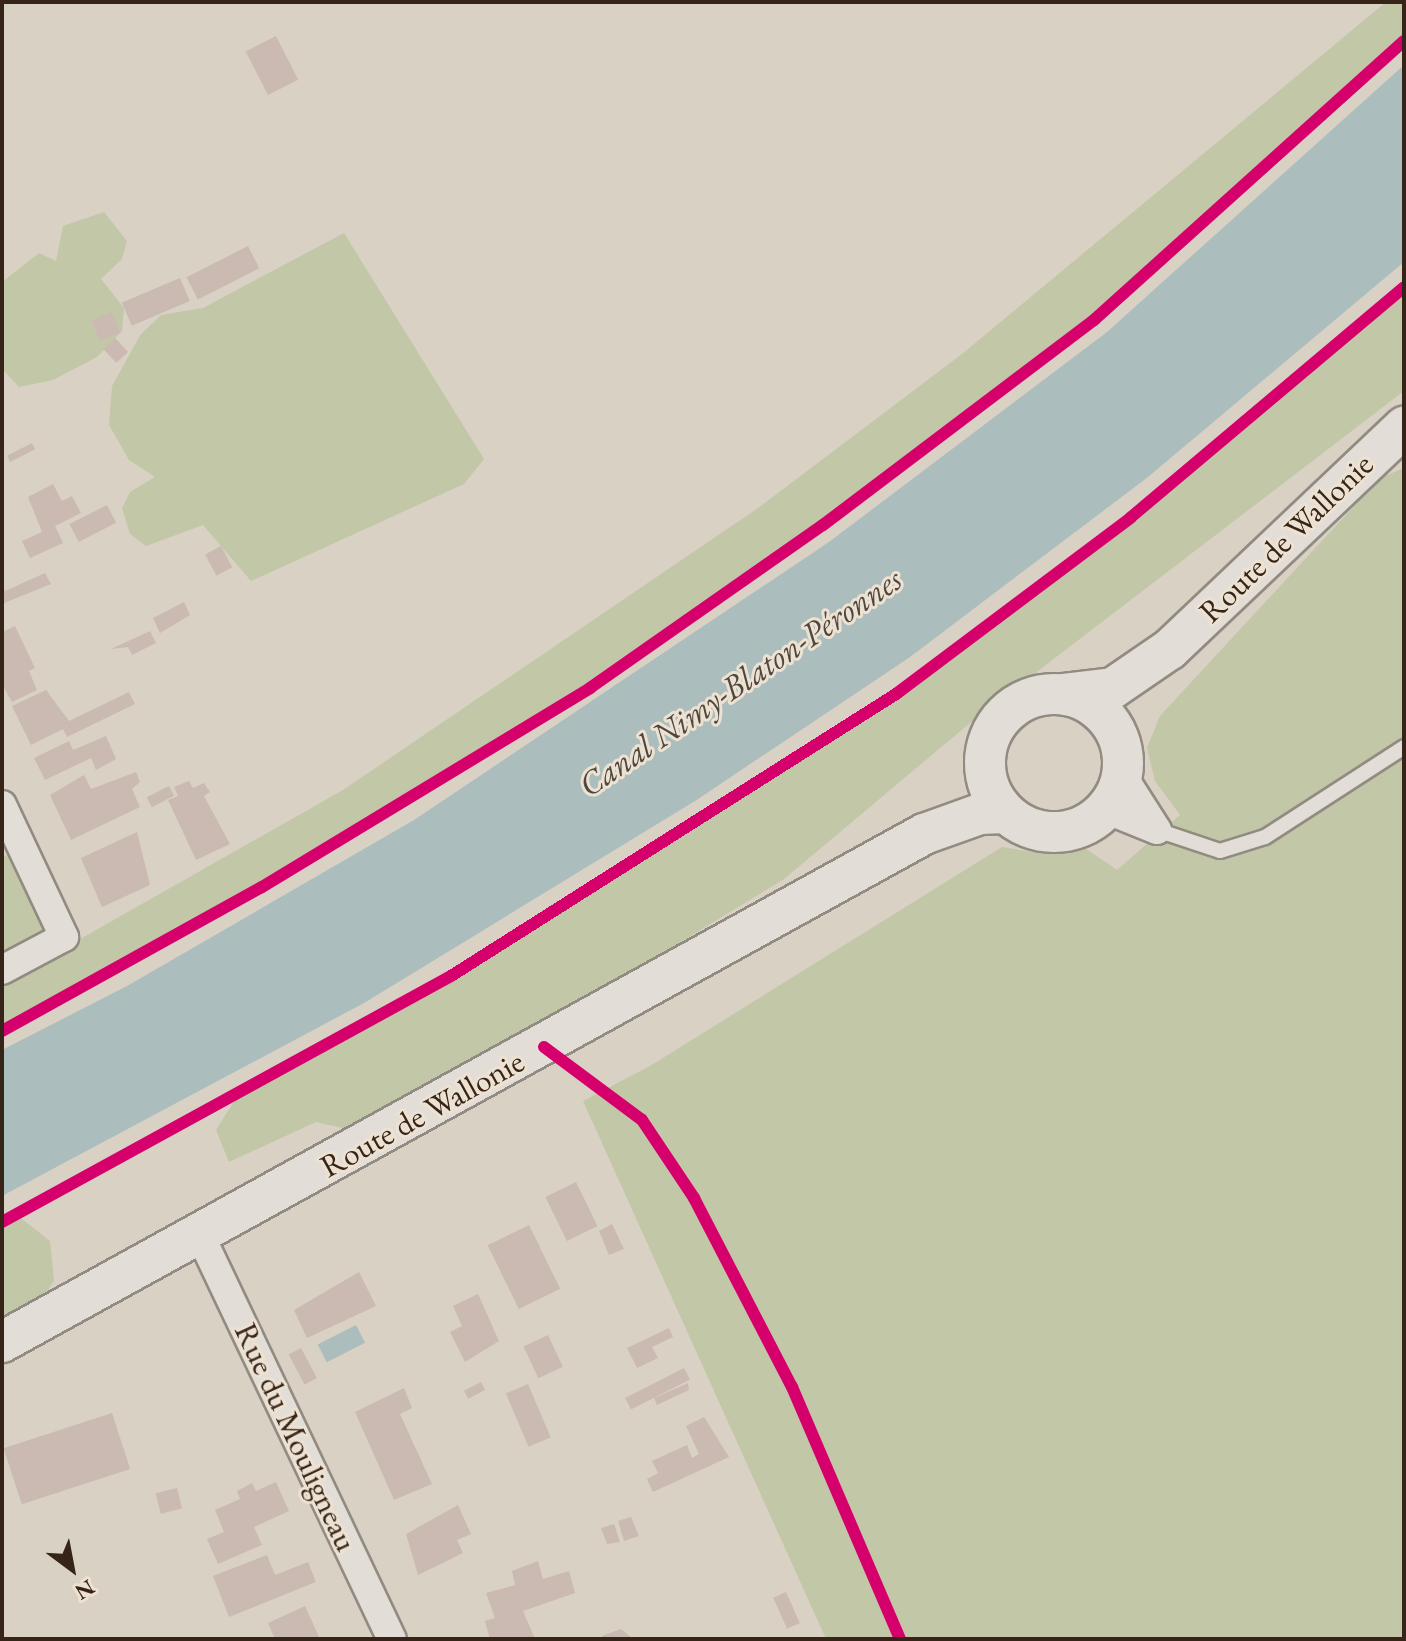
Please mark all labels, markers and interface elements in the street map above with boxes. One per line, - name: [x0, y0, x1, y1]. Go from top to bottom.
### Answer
- street label: Route de Wallonie: [1191, 445, 1381, 631]
- water label: Canal Nimy-Blaton-Péronnes: [571, 559, 909, 805]
- street label: Route de Wallonie: [314, 1042, 530, 1186]
- street label: Rue du Mouligneau: [226, 1317, 366, 1557]
- north arrow: [32, 1529, 112, 1609]
- text: N: [70, 1573, 100, 1607]

